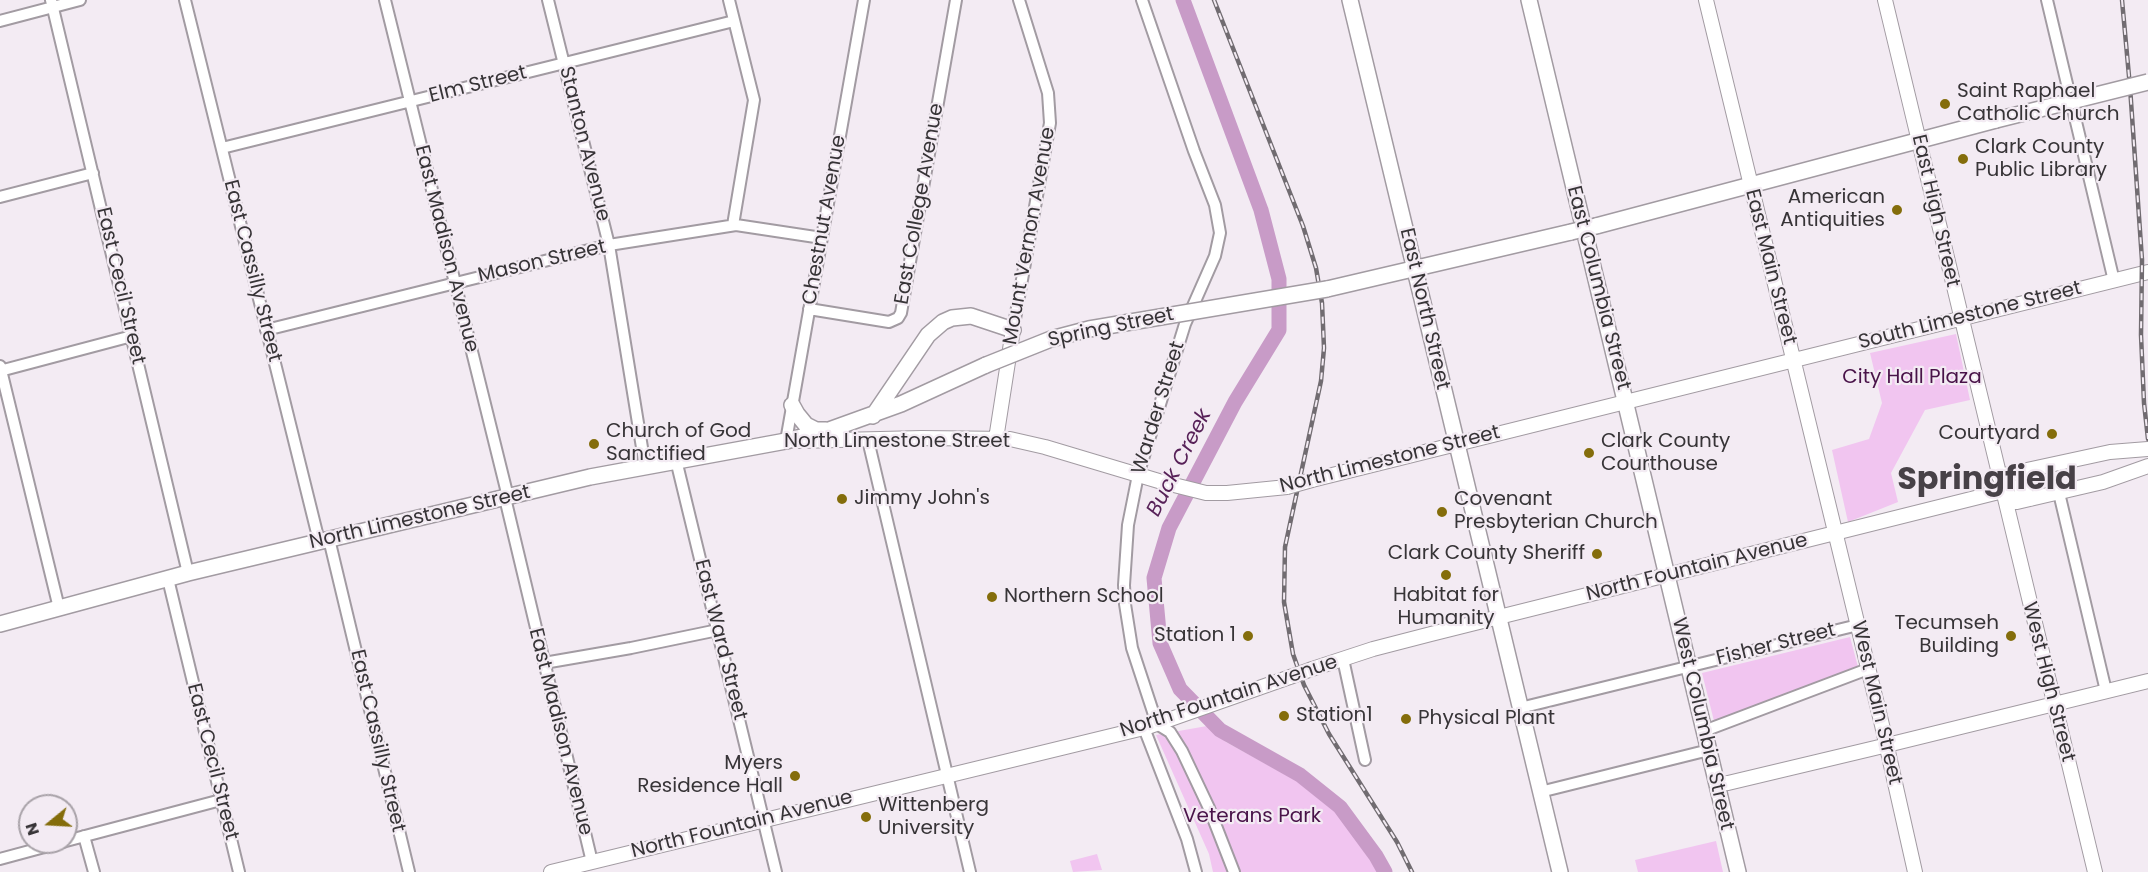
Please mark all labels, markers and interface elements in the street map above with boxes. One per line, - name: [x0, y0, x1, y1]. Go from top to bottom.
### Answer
- street label: Elm Street: [427, 61, 529, 109]
- street label: Stanton Avenue: [553, 64, 615, 224]
- place label: Saint Raphael Catholic Church: [1957, 80, 2120, 127]
- marker: Saint Raphael Catholic Church: [1938, 97, 1952, 111]
- street label: East College Avenue: [890, 102, 950, 306]
- street label: Mount Vernon Avenue: [999, 125, 1061, 347]
- street label: East High Street: [1906, 132, 1964, 290]
- street label: Chestnut Avenue: [798, 133, 852, 307]
- place label: Clark County Public Library: [1975, 136, 2107, 183]
- street label: East Madison Avenue: [409, 143, 483, 355]
- marker: Clark County Public Library: [1956, 152, 1970, 166]
- street label: East Cassilly Street: [218, 178, 286, 364]
- street label: East Columbia Street: [1561, 184, 1635, 392]
- place label: American Antiquities: [1780, 186, 1885, 233]
- street label: East Main Street: [1739, 187, 1801, 347]
- marker: American Antiquities: [1890, 203, 1904, 217]
- street label: East Cecil Street: [90, 205, 150, 367]
- street label: East North Street: [1394, 226, 1454, 392]
- street label: Mason Street: [476, 236, 608, 288]
- street label: South Limestone Street: [1856, 277, 2084, 355]
- street label: Spring Street: [1046, 303, 1176, 353]
- street label: Warder Street: [1127, 339, 1191, 477]
- park label: City Hall Plaza: [1842, 366, 1982, 390]
- water label: Buck Creek: [1142, 405, 1218, 521]
- place label: Church of God Sanctified: [606, 420, 751, 467]
- street label: North Limestone Street: [1277, 421, 1503, 499]
- place label: Courtyard: [1938, 422, 2040, 446]
- marker: Courtyard: [2045, 427, 2059, 441]
- street label: North Limestone Street: [784, 430, 1010, 454]
- place label: Clark County Courthouse: [1601, 430, 1730, 477]
- marker: Church of God Sanctified: [587, 437, 601, 451]
- marker: Clark County Courthouse: [1582, 446, 1596, 460]
- district label: Springfield: [1897, 462, 2077, 500]
- street label: North Limestone Street: [307, 481, 533, 555]
- place label: Jimmy John's: [854, 487, 990, 511]
- place label: Covenant Presbyterian Church: [1454, 488, 1658, 535]
- marker: Jimmy John's: [835, 492, 849, 506]
- marker: Covenant Presbyterian Church: [1435, 505, 1449, 519]
- street label: North Fountain Avenue: [1584, 529, 1810, 607]
- place label: Clark County Sheriff: [1388, 542, 1585, 566]
- marker: Clark County Sheriff: [1590, 547, 1604, 561]
- street label: East Ward Street: [688, 557, 752, 723]
- marker: Habitat for Humanity: [1439, 568, 1453, 582]
- place label: Habitat for Humanity: [1393, 584, 1499, 631]
- place label: Northern School: [1004, 585, 1164, 609]
- marker: Northern School: [985, 590, 999, 604]
- street label: West High Street: [2017, 600, 2079, 764]
- place label: Tecumseh Building: [1895, 612, 1999, 659]
- street label: West Columbia Street: [1666, 615, 1738, 833]
- street label: Fisher Street: [1714, 619, 1838, 671]
- street label: West Main Street: [1845, 619, 1907, 787]
- place label: Station 1: [1154, 624, 1236, 648]
- street label: East Madison Avenue: [523, 626, 597, 838]
- marker: Station 1: [1241, 629, 1255, 643]
- marker: Tecumseh Building: [2004, 629, 2018, 643]
- street label: East Cassilly Street: [344, 647, 410, 835]
- street label: North Fountain Avenue: [1117, 650, 1341, 744]
- street label: East Cecil Street: [181, 681, 243, 843]
- place label: Station1: [1296, 704, 1373, 728]
- place label: Physical Plant: [1418, 707, 1555, 731]
- marker: Station1: [1277, 709, 1291, 723]
- marker: Physical Plant: [1399, 712, 1413, 726]
- place label: Myers Residence Hall: [637, 752, 783, 799]
- marker: Myers Residence Hall: [788, 769, 802, 783]
- street label: North Fountain Avenue: [629, 786, 855, 864]
- north arrow: [18, 794, 78, 854]
- place label: Wittenberg University: [878, 794, 989, 841]
- park label: Veterans Park: [1183, 805, 1321, 829]
- marker: Wittenberg University: [859, 810, 873, 824]
- text: N: [20, 820, 45, 838]

